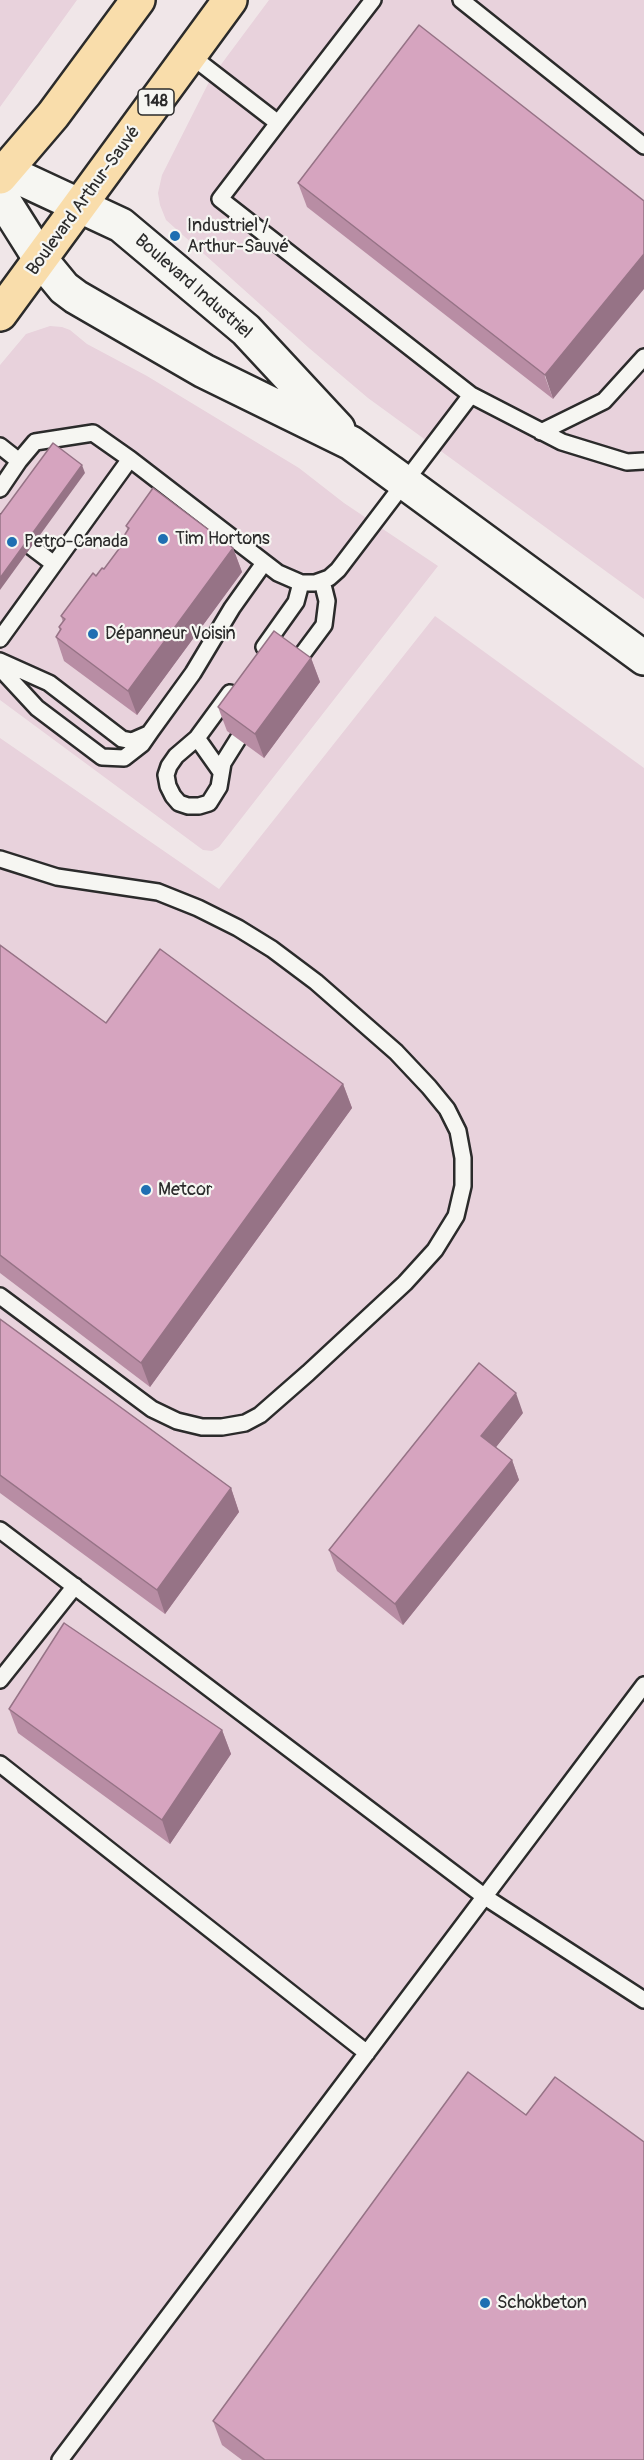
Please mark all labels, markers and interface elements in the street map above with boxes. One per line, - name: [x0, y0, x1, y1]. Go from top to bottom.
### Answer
- road number: 148: [138, 89, 174, 115]
- street label: Boulevard Arthur-Sauvé: [23, 122, 145, 280]
- place label: Industriel / Arthur-Sauvé: [187, 215, 289, 258]
- marker: Industriel / Arthur-Sauvé: [168, 229, 182, 243]
- street label: Boulevard Industriel: [130, 230, 256, 344]
- place label: Tim Hortons: [175, 528, 270, 550]
- place label: Petro-Canada: [24, 531, 128, 553]
- marker: Tim Hortons: [156, 532, 170, 546]
- marker: Petro-Canada: [5, 535, 19, 549]
- place label: Dépanneur Voisin: [105, 623, 236, 645]
- marker: Dépanneur Voisin: [86, 627, 100, 641]
- place label: Metcor: [158, 1179, 212, 1201]
- marker: Metcor: [139, 1183, 153, 1197]
- place label: Schokbeton: [497, 2292, 587, 2314]
- marker: Schokbeton: [478, 2296, 492, 2310]

